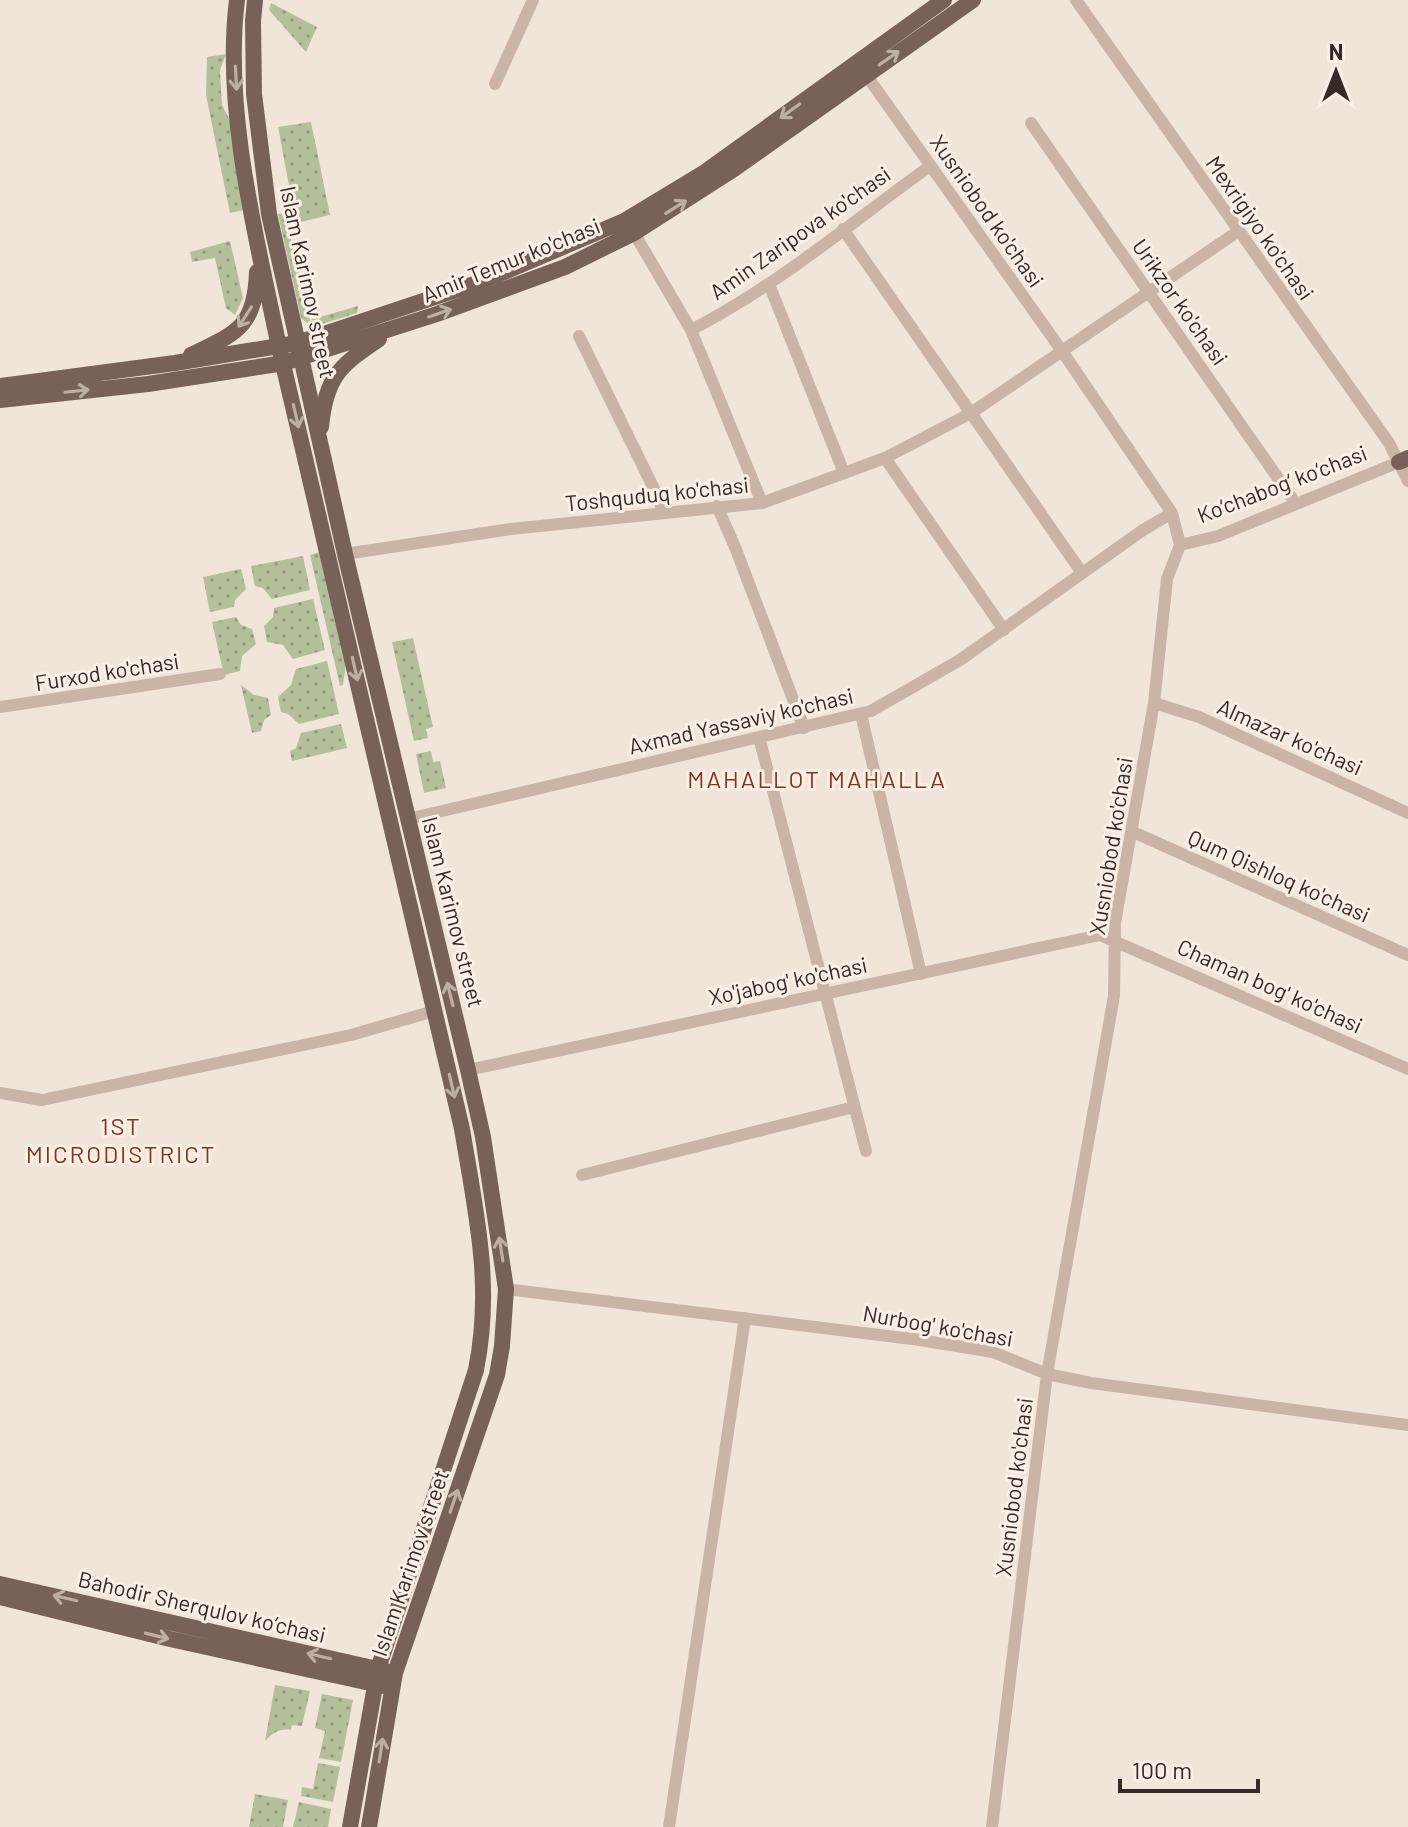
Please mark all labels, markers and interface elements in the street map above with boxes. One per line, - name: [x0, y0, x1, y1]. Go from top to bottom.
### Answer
- north arrow: [1296, 32, 1376, 112]
- text: N: [1329, 38, 1343, 64]
- one-way arrow: [877, 50, 899, 66]
- one-way arrow: [229, 64, 244, 91]
- one-way arrow: [779, 102, 801, 119]
- street label: Xusniobod ko'chasi: [926, 129, 1050, 292]
- street label: Mexrigiyo ko'chasi: [1202, 150, 1320, 304]
- street label: Amin Zaripova ko'chasi: [704, 160, 895, 304]
- street label: Islam Karimov street: [276, 183, 342, 380]
- one-way arrow: [664, 198, 687, 214]
- street label: Amir Temur ko'chasi: [418, 212, 603, 307]
- street label: Urikzor ko'chasi: [1128, 233, 1234, 369]
- one-way arrow: [427, 305, 452, 320]
- one-way arrow: [237, 306, 254, 328]
- one-way arrow: [64, 384, 90, 399]
- one-way arrow: [289, 403, 304, 428]
- street label: Ko‘chabog‘ ko‘chasi: [1193, 439, 1370, 527]
- street label: Toshquduq ko'chasi: [564, 470, 750, 516]
- street label: Furxod ko'chasi: [33, 647, 181, 695]
- one-way arrow: [348, 656, 363, 682]
- street label: Axmad Yassaviy ko'chasi: [626, 682, 856, 759]
- street label: Almazar ko'chasi: [1214, 692, 1367, 780]
- street label: Xusniobod ko'chasi: [1083, 755, 1137, 937]
- district label: MAHALLOT MAHALLA: [687, 764, 947, 793]
- street label: Islam Karimov street: [418, 814, 490, 1010]
- street label: Qum Qishloq ko'chasi: [1184, 823, 1374, 927]
- street label: Chaman bog' ko'chasi: [1174, 933, 1367, 1038]
- street label: Xo'jabog' ko'chasi: [706, 951, 869, 1010]
- one-way arrow: [442, 982, 457, 1008]
- one-way arrow: [445, 1073, 460, 1099]
- district label: 1ST MICRODISTRICT: [26, 1111, 216, 1168]
- one-way arrow: [493, 1237, 508, 1262]
- street label: Nurbog' ko'chasi: [861, 1299, 1015, 1351]
- street label: Xusniobod ko'chasi: [989, 1396, 1037, 1578]
- street label: Islam Karimov street: [365, 1466, 453, 1659]
- one-way arrow: [447, 1489, 462, 1514]
- street label: Bahodir Sherqulov ko‘chasi: [76, 1565, 329, 1647]
- one-way arrow: [53, 1590, 79, 1605]
- one-way arrow: [144, 1629, 170, 1644]
- one-way arrow: [307, 1648, 332, 1663]
- one-way arrow: [375, 1738, 390, 1763]
- scale bar: [1120, 1743, 1258, 1793]
- text: 100 m: [1132, 1755, 1192, 1784]

